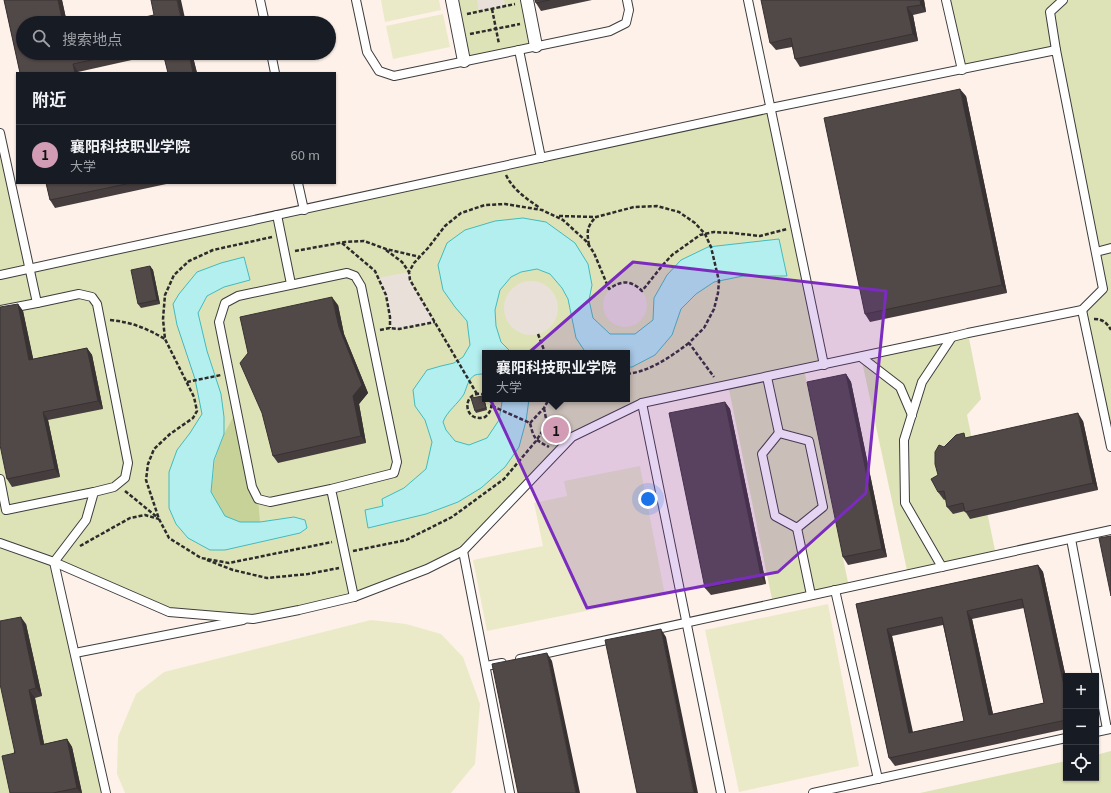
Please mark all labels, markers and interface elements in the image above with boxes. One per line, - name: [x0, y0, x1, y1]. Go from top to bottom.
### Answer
- search box: [16, 16, 336, 60]
- icon: search: [30, 27, 52, 49]
- text: 搜索地点: [62, 28, 122, 49]
- text: 附近: [32, 86, 66, 111]
- text: 襄阳科技职业学院: [70, 135, 190, 156]
- text: 1: [41, 145, 49, 164]
- text: 60 m: [291, 145, 320, 164]
- text: 大学: [70, 156, 96, 175]
- popup: [482, 350, 630, 402]
- text: 襄阳科技职业学院: [496, 356, 616, 377]
- text: 大学: [496, 377, 522, 396]
- pin: 1: [543, 415, 569, 445]
- your location: [638, 489, 658, 509]
- map controls: [1063, 673, 1099, 781]
- button: +: [1063, 673, 1099, 709]
- button: −: [1063, 709, 1099, 745]
- button: locate: [1063, 745, 1099, 781]

